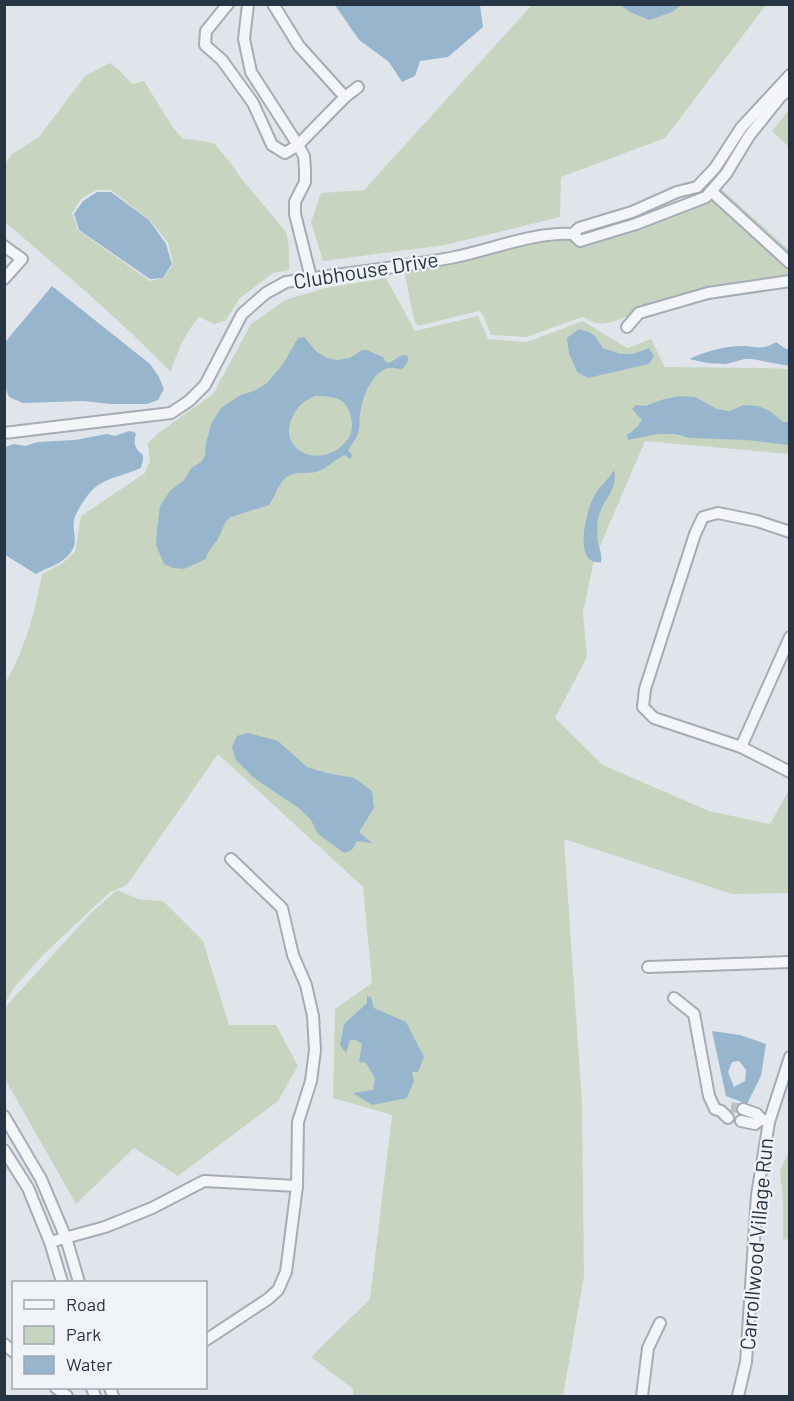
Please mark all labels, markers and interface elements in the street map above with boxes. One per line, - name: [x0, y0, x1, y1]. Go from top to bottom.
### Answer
- street label: Clubhouse Drive: [291, 246, 440, 293]
- street label: Carrollwood Village Run: [734, 1137, 777, 1351]
- legend: [12, 1281, 207, 1389]
- text: Road: [66, 1293, 106, 1315]
- text: Park: [66, 1323, 101, 1345]
- text: Water: [66, 1353, 113, 1375]

